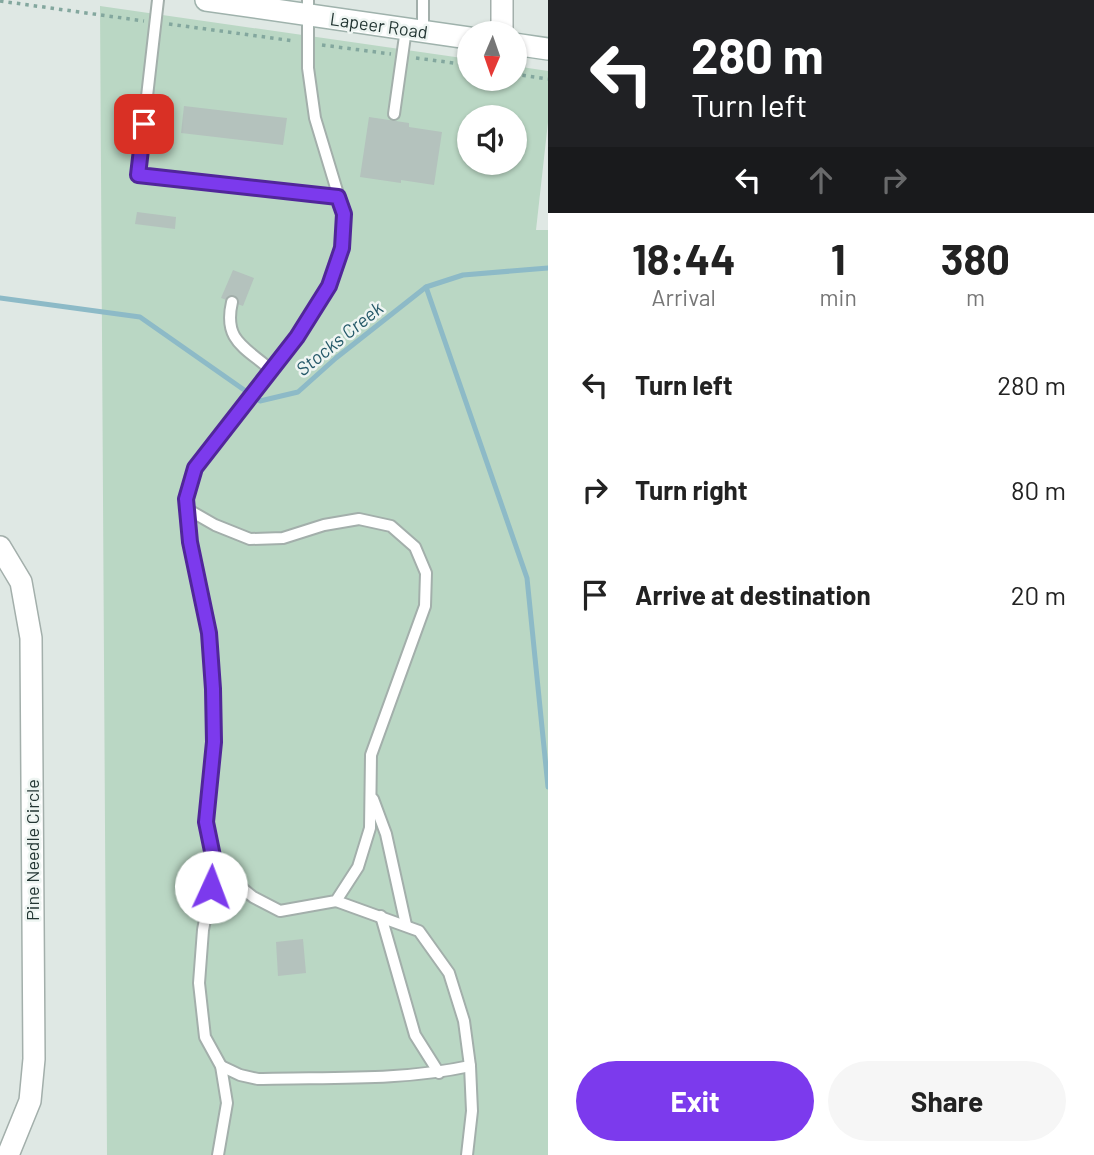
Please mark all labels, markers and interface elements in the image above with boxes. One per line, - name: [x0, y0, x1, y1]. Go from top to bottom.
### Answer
- street label: Lapeer Road: [329, 7, 429, 43]
- north arrow: [457, 21, 527, 91]
- map controls: [457, 21, 527, 175]
- text: 280 m: [691, 25, 824, 84]
- icon: left: [576, 28, 667, 119]
- text: Turn left: [691, 85, 808, 123]
- pin: [114, 94, 174, 154]
- icon: arrive: [125, 105, 163, 143]
- button: sound: [457, 105, 527, 175]
- icon: left: [729, 161, 767, 199]
- icon: ahead: [802, 161, 840, 199]
- icon: right: [875, 161, 913, 199]
- text: 18:44: [632, 233, 736, 283]
- text: 1: [831, 233, 846, 283]
- text: 380: [941, 233, 1010, 283]
- text: Arrival: [652, 283, 716, 311]
- text: min: [820, 283, 857, 311]
- text: m: [966, 283, 985, 311]
- water label: Stocks Creek: [291, 295, 388, 380]
- icon: left: [576, 366, 614, 404]
- text: Turn left: [635, 369, 733, 400]
- text: 280 m: [997, 369, 1066, 400]
- icon: right: [576, 471, 614, 509]
- text: Turn right: [635, 474, 748, 505]
- text: 80 m: [1011, 474, 1066, 505]
- icon: arrive: [576, 576, 614, 614]
- text: Arrive at destination: [635, 579, 871, 610]
- text: 20 m: [1011, 579, 1066, 610]
- street label: Pine Needle Circle: [21, 779, 43, 921]
- position arrow: [174, 850, 248, 924]
- button: Exit: [576, 1061, 814, 1141]
- button: Share: [828, 1061, 1066, 1141]

